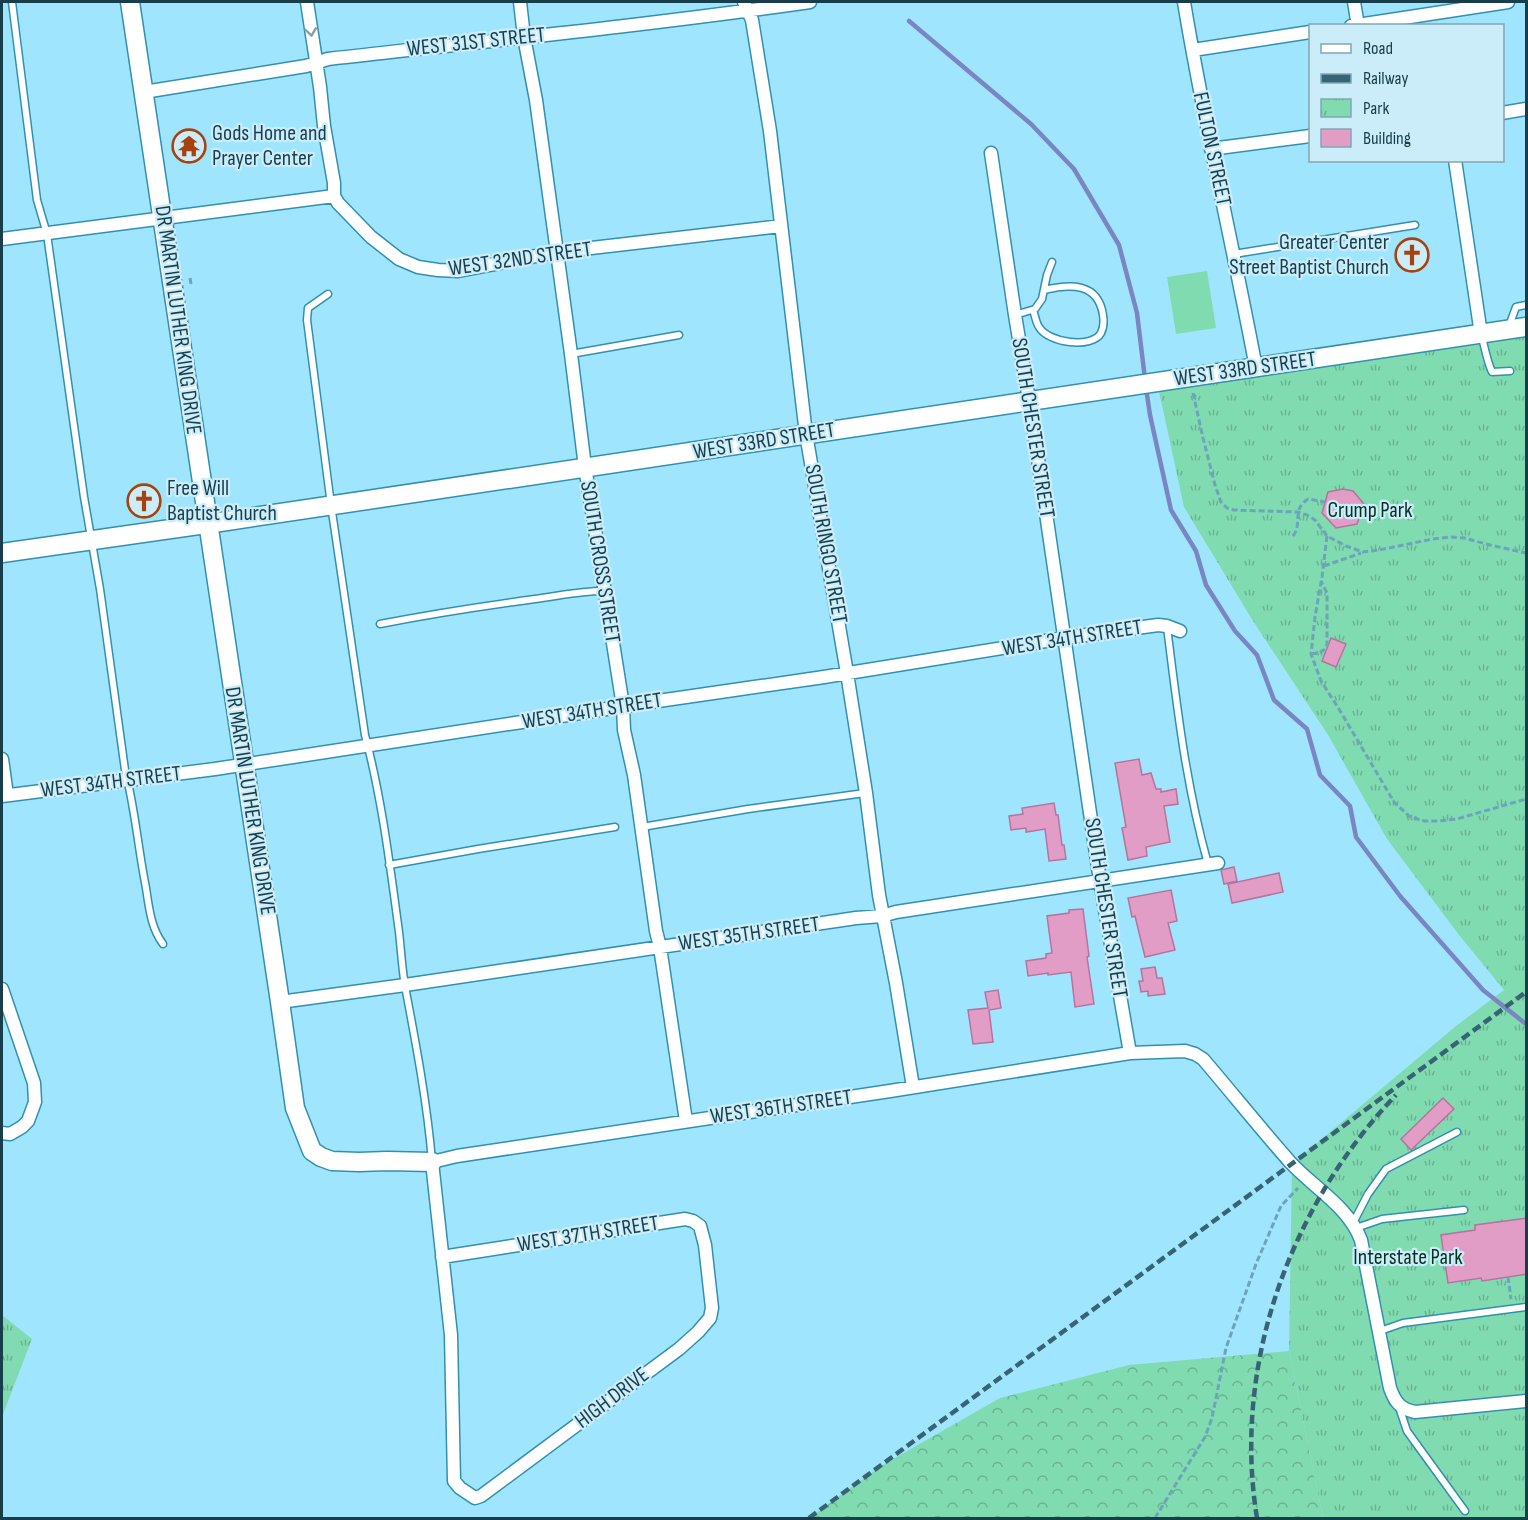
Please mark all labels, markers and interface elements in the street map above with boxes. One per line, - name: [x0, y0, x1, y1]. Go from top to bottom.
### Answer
- street label: WEST 31ST STREET: [405, 21, 547, 63]
- legend: [1309, 24, 1504, 162]
- one-way arrow: [304, 27, 316, 37]
- text: Road: [1363, 38, 1393, 59]
- text: Railway: [1363, 68, 1408, 89]
- street label: FULTON STREET: [1187, 90, 1237, 208]
- text: Park: [1363, 98, 1389, 119]
- place label: Gods Home and Prayer Center: [212, 120, 327, 172]
- temple icon: Gods Home and Prayer Center: [171, 128, 207, 164]
- text: Building: [1363, 128, 1411, 149]
- street label: DR MARTIN LUTHER KING DRIVE: [149, 204, 207, 436]
- place label: Greater Center Street Baptist Church: [1229, 229, 1389, 281]
- street label: WEST 32ND STREET: [447, 236, 593, 282]
- church icon: Greater Center Street Baptist Church: [1394, 237, 1430, 273]
- street label: SOUTH CHESTER STREET: [1005, 336, 1061, 520]
- street label: WEST 33RD STREET: [1172, 346, 1318, 392]
- street label: WEST 33RD STREET: [691, 416, 837, 466]
- street label: SOUTH RINGO STREET: [799, 462, 853, 626]
- place label: Free Will Baptist Church: [167, 475, 277, 527]
- street label: SOUTH CROSS STREET: [574, 479, 626, 645]
- church icon: Free Will Baptist Church: [126, 483, 162, 519]
- park label: Crump Park: [1327, 497, 1413, 524]
- street label: WEST 34TH STREET: [1000, 614, 1144, 662]
- street label: DR MARTIN LUTHER KING DRIVE: [219, 685, 281, 917]
- street label: WEST 34TH STREET: [520, 687, 664, 735]
- street label: WEST 34TH STREET: [39, 760, 183, 804]
- street label: SOUTH CHESTER STREET: [1078, 816, 1134, 1000]
- street label: WEST 35TH STREET: [677, 911, 821, 957]
- street label: WEST 36TH STREET: [708, 1084, 854, 1130]
- street label: WEST 37TH STREET: [515, 1209, 661, 1258]
- park label: Interstate Park: [1353, 1244, 1463, 1271]
- street label: HIGH DRIVE: [570, 1361, 654, 1435]

